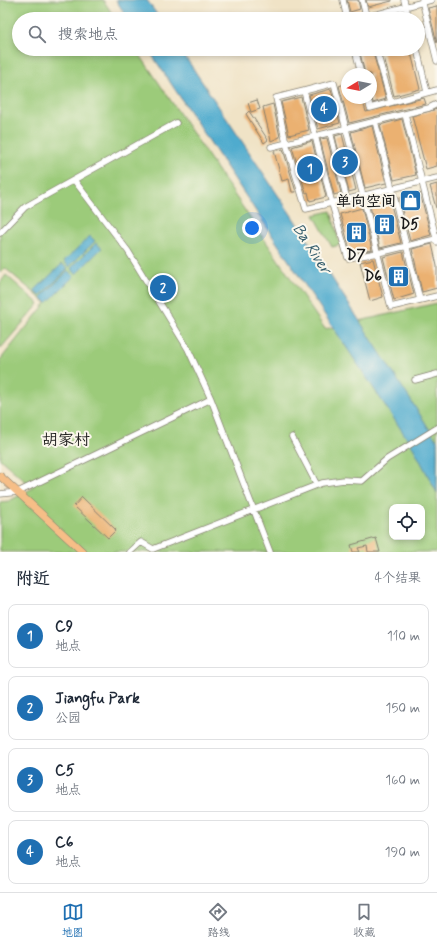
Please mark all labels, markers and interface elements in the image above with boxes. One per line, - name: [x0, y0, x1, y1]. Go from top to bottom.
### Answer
- search box: [12, 12, 425, 56]
- icon: search: [26, 23, 48, 45]
- text: 搜索地点: [58, 25, 118, 45]
- north arrow: [341, 68, 377, 104]
- pin: 4: [311, 94, 337, 124]
- pin: 3: [332, 147, 358, 177]
- pin: 1: [297, 154, 323, 184]
- shop icon: 单向空间: [398, 188, 424, 214]
- place label: 单向空间: [336, 192, 396, 212]
- building icon: D5: [372, 211, 398, 237]
- place label: D5: [400, 215, 419, 235]
- your location: [242, 218, 262, 238]
- water label: Ba River: [288, 219, 337, 280]
- building icon: D7: [343, 219, 369, 245]
- place label: D7: [346, 246, 366, 266]
- building icon: D6: [385, 263, 411, 289]
- place label: D6: [364, 267, 382, 287]
- pin: 2: [150, 273, 176, 303]
- district label: 胡家村: [42, 430, 90, 451]
- map controls: [389, 504, 425, 540]
- button: locate: [389, 504, 425, 540]
- text: 附近: [16, 568, 50, 590]
- text: 4个结果: [374, 570, 421, 587]
- text: C9: [55, 617, 73, 637]
- text: 1: [27, 628, 33, 645]
- text: 110 m: [387, 628, 420, 645]
- text: 地点: [55, 638, 81, 655]
- text: Jiangfu Park: [55, 689, 140, 709]
- text: 2: [27, 700, 33, 717]
- text: 150 m: [386, 700, 420, 717]
- text: 公园: [55, 710, 81, 727]
- text: C5: [55, 761, 75, 781]
- text: 3: [27, 772, 33, 789]
- text: 160 m: [385, 772, 420, 789]
- text: 地点: [55, 782, 81, 799]
- text: C6: [55, 833, 73, 853]
- text: 4: [26, 844, 34, 861]
- text: 190 m: [385, 844, 420, 861]
- text: 地点: [55, 854, 81, 871]
- tab: 地图: [62, 901, 84, 940]
- tab: 路线: [207, 901, 229, 940]
- tab: 收藏: [353, 901, 375, 940]

